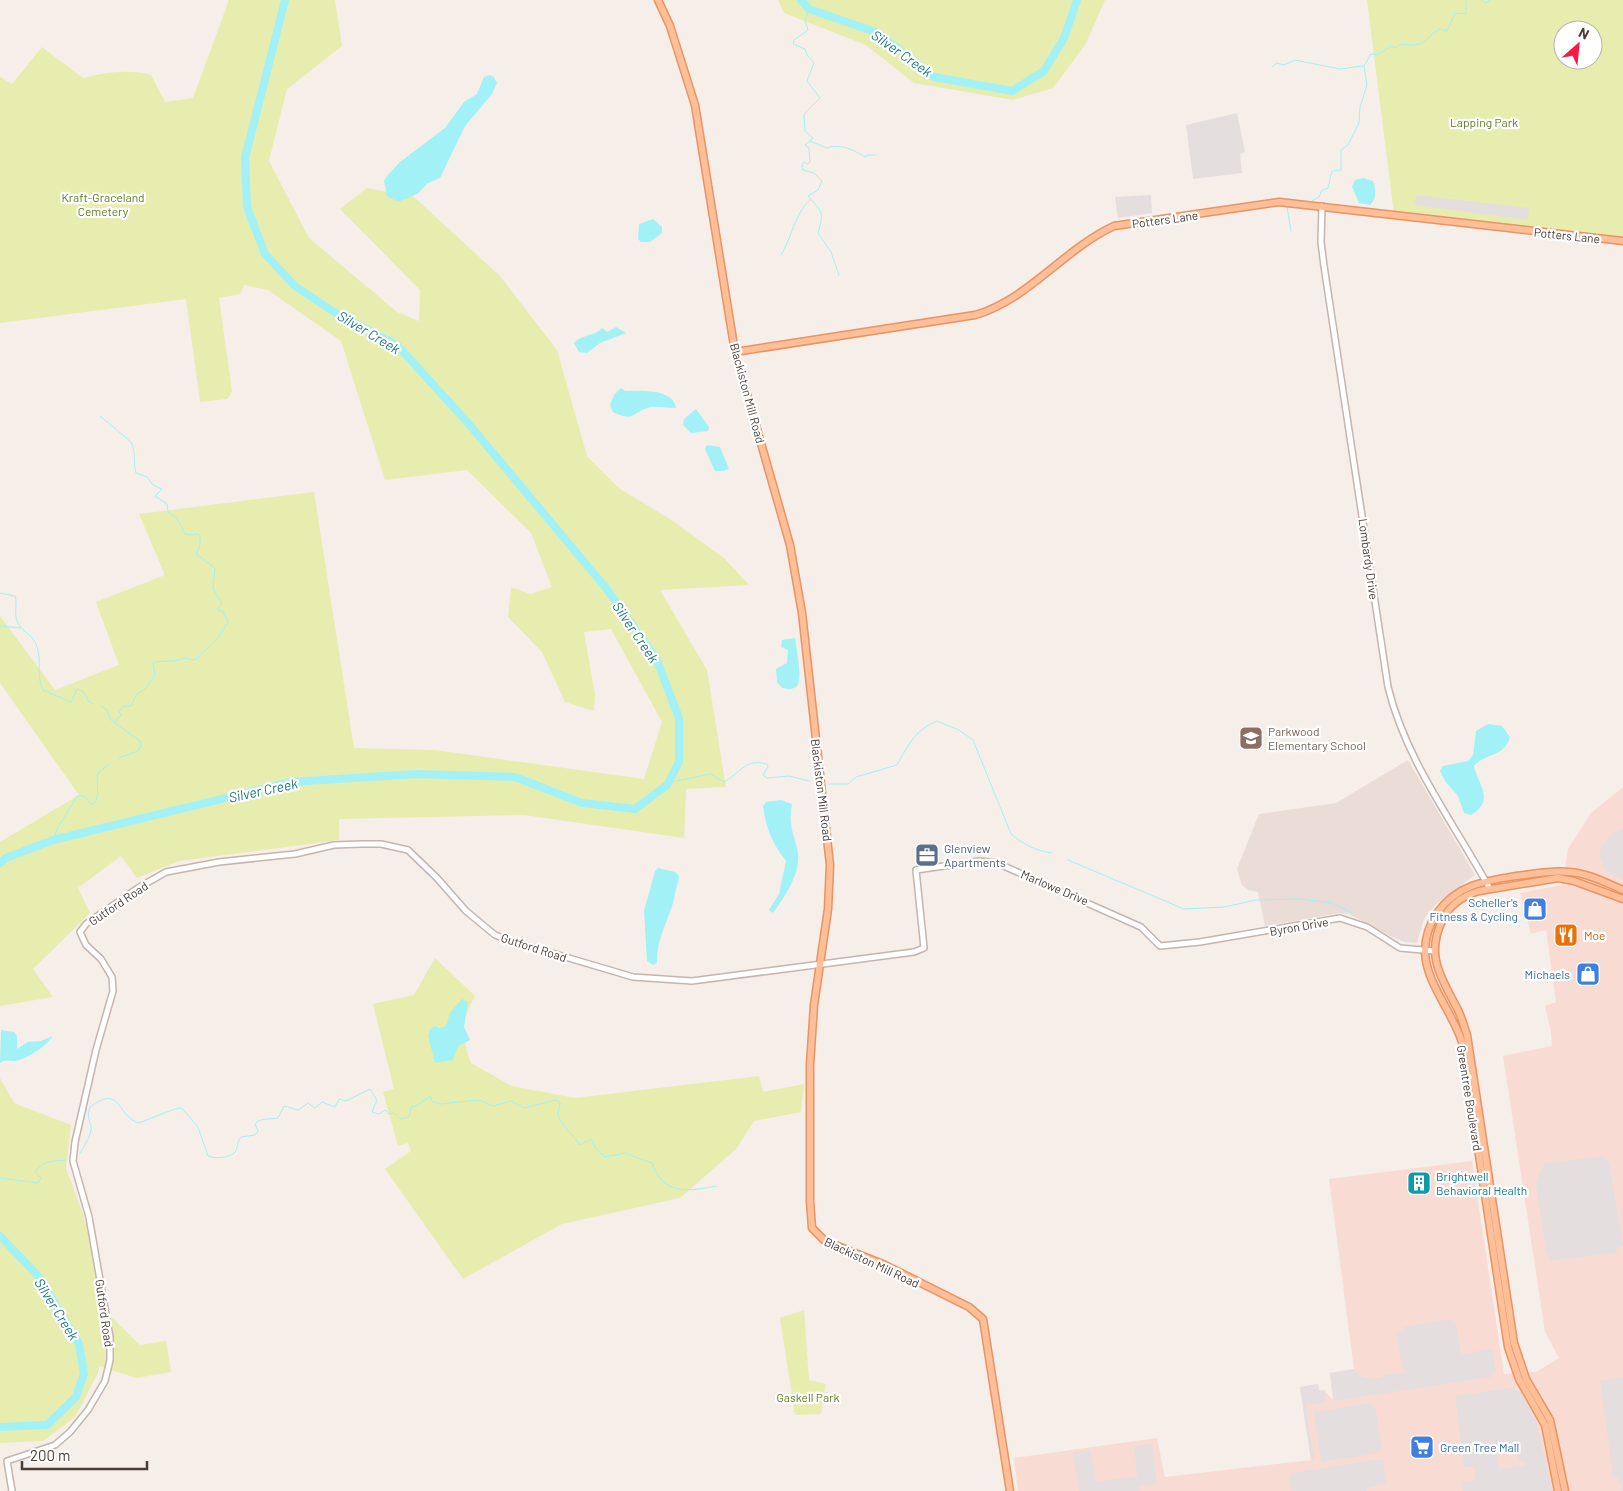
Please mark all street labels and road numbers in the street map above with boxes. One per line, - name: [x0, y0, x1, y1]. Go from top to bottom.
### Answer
- street label: Potters Lane: [1131, 207, 1199, 231]
- street label: Potters Lane: [1533, 225, 1601, 245]
- street label: Blackiston Mill Road: [728, 341, 768, 445]
- street label: Lombardy Drive: [1356, 518, 1382, 600]
- street label: Blackiston Mill Road: [809, 738, 835, 842]
- street label: Marlowe Drive: [1019, 866, 1091, 908]
- street label: Gutford Road: [86, 878, 150, 928]
- street label: Byron Drive: [1269, 914, 1329, 938]
- street label: Gutford Road: [499, 930, 569, 964]
- street label: Greentree Boulevard: [1455, 1044, 1485, 1152]
- street label: Blackiston Mill Road: [822, 1234, 922, 1290]
- street label: Gutford Road: [93, 1278, 117, 1348]

